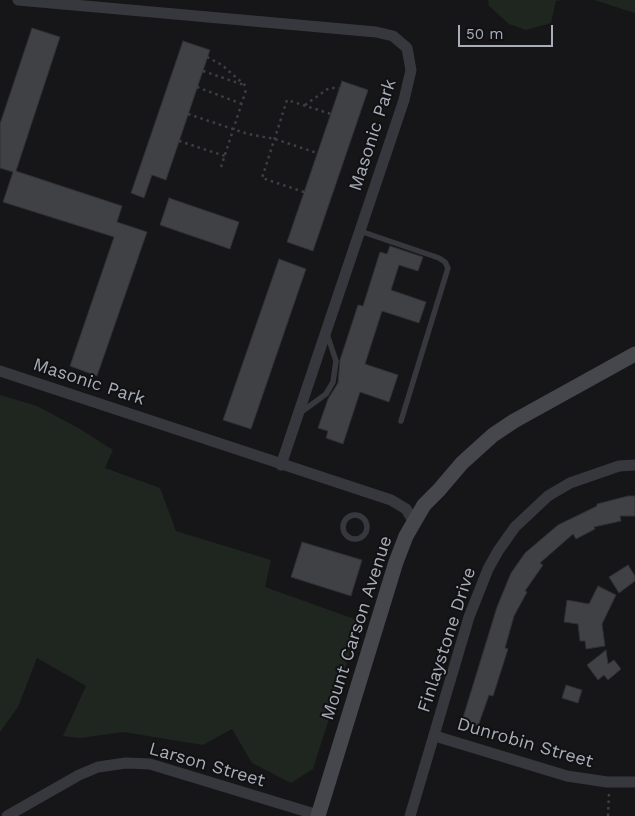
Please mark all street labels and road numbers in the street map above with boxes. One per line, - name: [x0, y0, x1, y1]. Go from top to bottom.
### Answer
- street label: Masonic Park: [345, 76, 401, 194]
- street label: Masonic Park: [30, 354, 148, 410]
- street label: Mount Carson Avenue: [317, 533, 397, 723]
- street label: Finlaystone Drive: [413, 565, 481, 715]
- street label: Dunrobin Street: [454, 713, 596, 773]
- street label: Larson Street: [147, 738, 267, 792]

